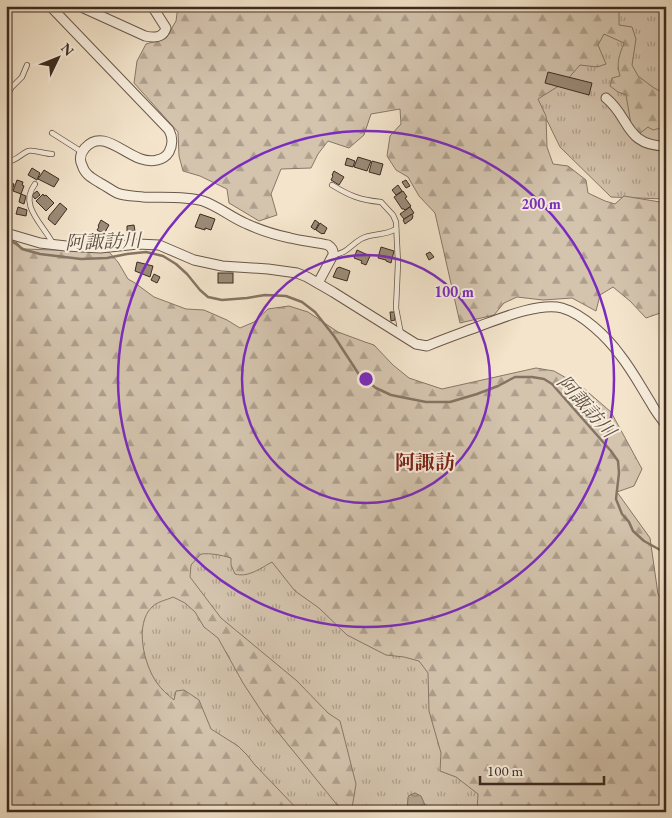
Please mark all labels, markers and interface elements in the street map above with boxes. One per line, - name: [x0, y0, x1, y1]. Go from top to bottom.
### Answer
- north arrow: [32, 32, 82, 82]
- text: N: [57, 39, 78, 60]
- text: 200 m: [521, 194, 561, 213]
- water label: 阿諏訪川: [65, 228, 143, 255]
- text: 100 m: [434, 282, 474, 301]
- centre of rings: [357, 370, 375, 388]
- water label: 阿諏訪川: [552, 370, 623, 444]
- district label: 阿諏訪: [395, 449, 455, 475]
- scale bar: [480, 753, 603, 785]
- text: 100 m: [487, 761, 524, 780]

